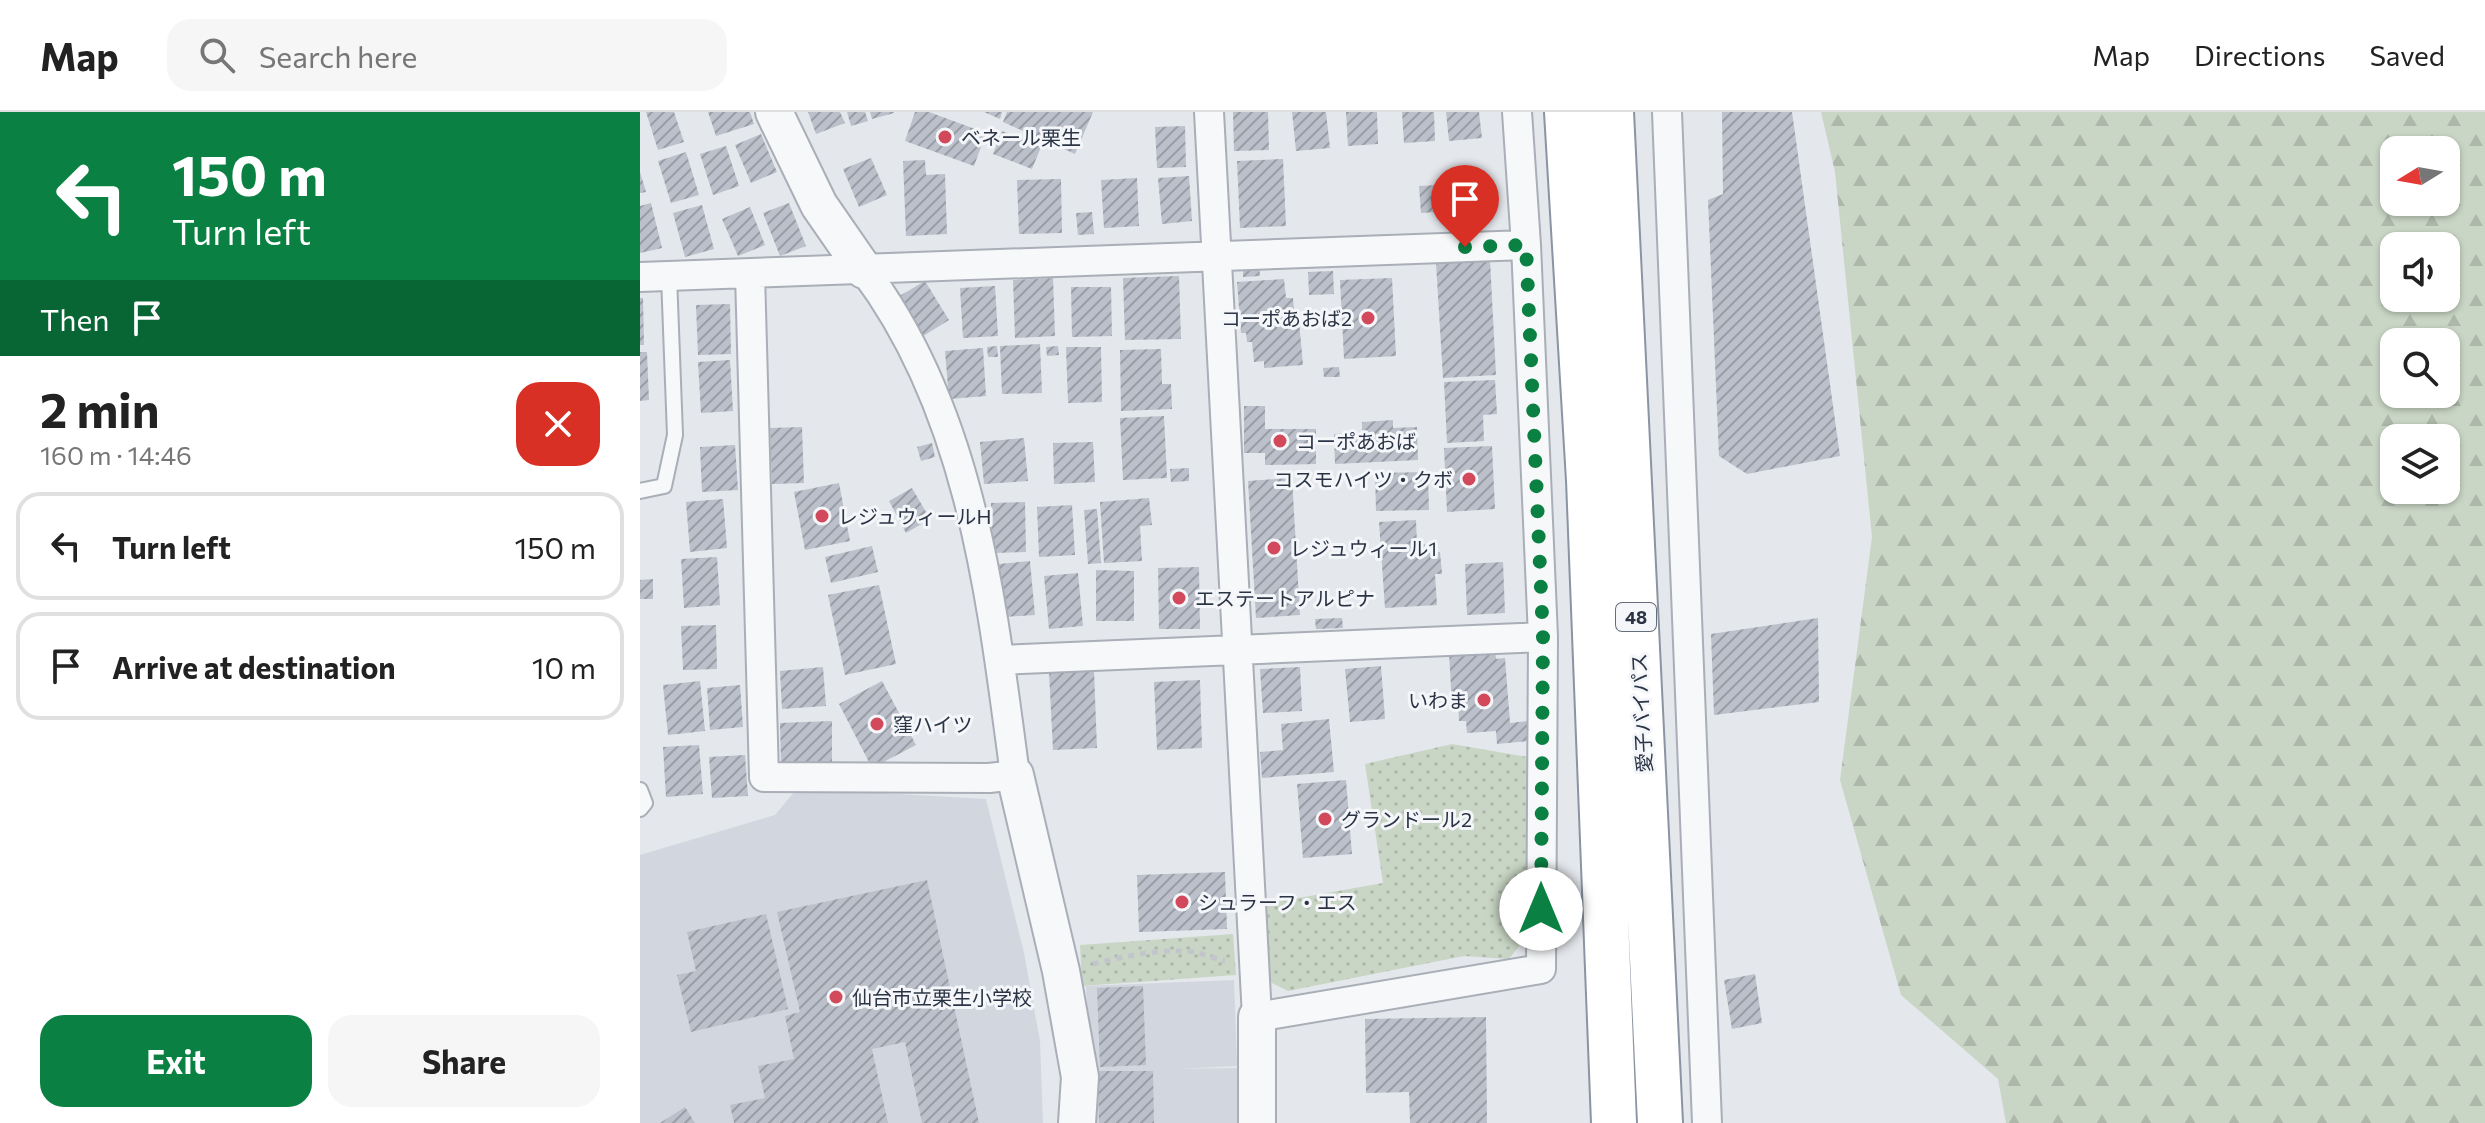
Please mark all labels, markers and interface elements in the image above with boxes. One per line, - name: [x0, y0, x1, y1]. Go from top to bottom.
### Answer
- search box: [167, 19, 727, 91]
- text: Map: [40, 32, 119, 79]
- icon: search: [195, 33, 239, 77]
- text: Search here: [259, 37, 417, 74]
- text: Map: [2092, 38, 2150, 72]
- text: Directions: [2194, 38, 2325, 72]
- text: Saved: [2369, 38, 2445, 72]
- place label: ベネール栗生: [961, 125, 1081, 149]
- marker: ベネール栗生: [936, 128, 954, 146]
- north arrow: [2380, 136, 2460, 216]
- map controls: [2380, 136, 2460, 504]
- text: 150 m: [172, 139, 327, 208]
- icon: left: [40, 144, 144, 248]
- pin: [1431, 165, 1499, 247]
- icon: arrive: [1443, 177, 1487, 221]
- text: Turn left: [172, 208, 311, 252]
- button: sound: [2380, 232, 2460, 312]
- icon: arrive: [125, 296, 169, 340]
- text: Then: [40, 300, 109, 337]
- place label: コーポあおば2: [1221, 306, 1352, 330]
- marker: コーポあおば2: [1359, 309, 1377, 327]
- button: search: [2380, 328, 2460, 408]
- text: 2 min: [40, 379, 160, 438]
- button: close: [516, 382, 600, 466]
- button: layers: [2380, 424, 2460, 504]
- place label: コーポあおば: [1296, 429, 1416, 453]
- marker: コーポあおば: [1271, 432, 1289, 450]
- text: 160 m · 14:46: [40, 439, 192, 470]
- place label: コスモハイツ・クボ: [1273, 467, 1453, 491]
- marker: コスモハイツ・クボ: [1460, 470, 1478, 488]
- place label: レジュウィールH: [838, 504, 992, 528]
- marker: レジュウィールH: [813, 507, 831, 525]
- icon: left: [44, 524, 88, 568]
- text: Turn left: [112, 528, 231, 565]
- text: 150 m: [514, 528, 596, 565]
- place label: レジュウィール1: [1290, 536, 1437, 560]
- marker: レジュウィール1: [1265, 539, 1283, 557]
- place label: エステートアルピナ: [1195, 586, 1375, 610]
- marker: エステートアルピナ: [1170, 589, 1188, 607]
- road number: 48: [1616, 603, 1656, 631]
- icon: arrive: [44, 644, 88, 688]
- text: Arrive at destination: [112, 648, 396, 685]
- text: 10 m: [532, 648, 596, 685]
- street label: 愛子バイパス: [1626, 653, 1656, 773]
- place label: いわま: [1408, 688, 1468, 712]
- marker: いわま: [1475, 691, 1493, 709]
- place label: 窪ハイツ: [893, 712, 973, 736]
- marker: 窪ハイツ: [868, 715, 886, 733]
- place label: グランドール2: [1341, 807, 1472, 831]
- marker: グランドール2: [1316, 810, 1334, 828]
- position arrow: [1499, 867, 1583, 951]
- place label: シュラーフ・エス: [1198, 890, 1357, 914]
- marker: シュラーフ・エス: [1173, 893, 1191, 911]
- place label: 仙台市立栗生小学校: [852, 985, 1032, 1009]
- marker: 仙台市立栗生小学校: [827, 988, 845, 1006]
- button: Exit: [40, 1015, 312, 1107]
- button: Share: [328, 1015, 600, 1107]

